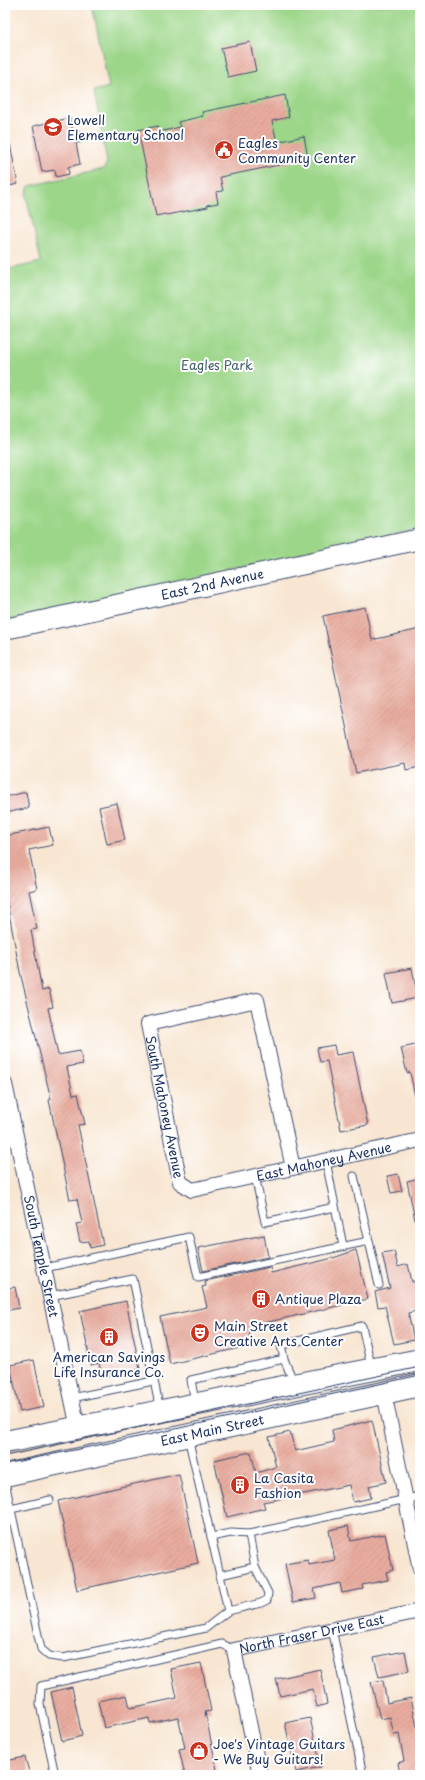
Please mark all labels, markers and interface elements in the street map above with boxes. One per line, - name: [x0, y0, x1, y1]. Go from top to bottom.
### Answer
- place label: Lowell Elementary School: [67, 110, 184, 144]
- school or university icon: Lowell Elementary School: [42, 116, 64, 138]
- place label: Eagles Community Center: [238, 133, 357, 167]
- public building icon: Eagles Community Center: [213, 139, 235, 161]
- park label: Eagles Park: [181, 355, 253, 374]
- street label: East 2nd Avenue: [159, 563, 265, 604]
- street label: South Mahoney Avenue: [142, 1034, 189, 1180]
- street label: East Mahoney Avenue: [254, 1137, 393, 1185]
- street label: South Temple Street: [20, 1193, 64, 1319]
- building icon: Antique Plaza: [250, 1288, 272, 1310]
- place label: Antique Plaza: [275, 1289, 362, 1308]
- place label: Main Street Creative Arts Center: [214, 1316, 344, 1350]
- theatre icon: Main Street Creative Arts Center: [189, 1322, 211, 1344]
- building icon: American Savings Life Insurance Co.: [98, 1326, 120, 1348]
- place label: American Savings Life Insurance Co.: [53, 1347, 165, 1381]
- street label: East Main Street: [159, 1409, 266, 1450]
- place label: La Casita Fashion: [254, 1468, 315, 1502]
- building icon: La Casita Fashion: [229, 1474, 251, 1496]
- street label: North Fraser Drive East: [237, 1609, 386, 1658]
- place label: Joe's Vintage Guitars - We Buy Guitars!: [213, 1734, 345, 1768]
- shop icon: Joe's Vintage Guitars - We Buy Guitars!: [188, 1740, 210, 1762]

